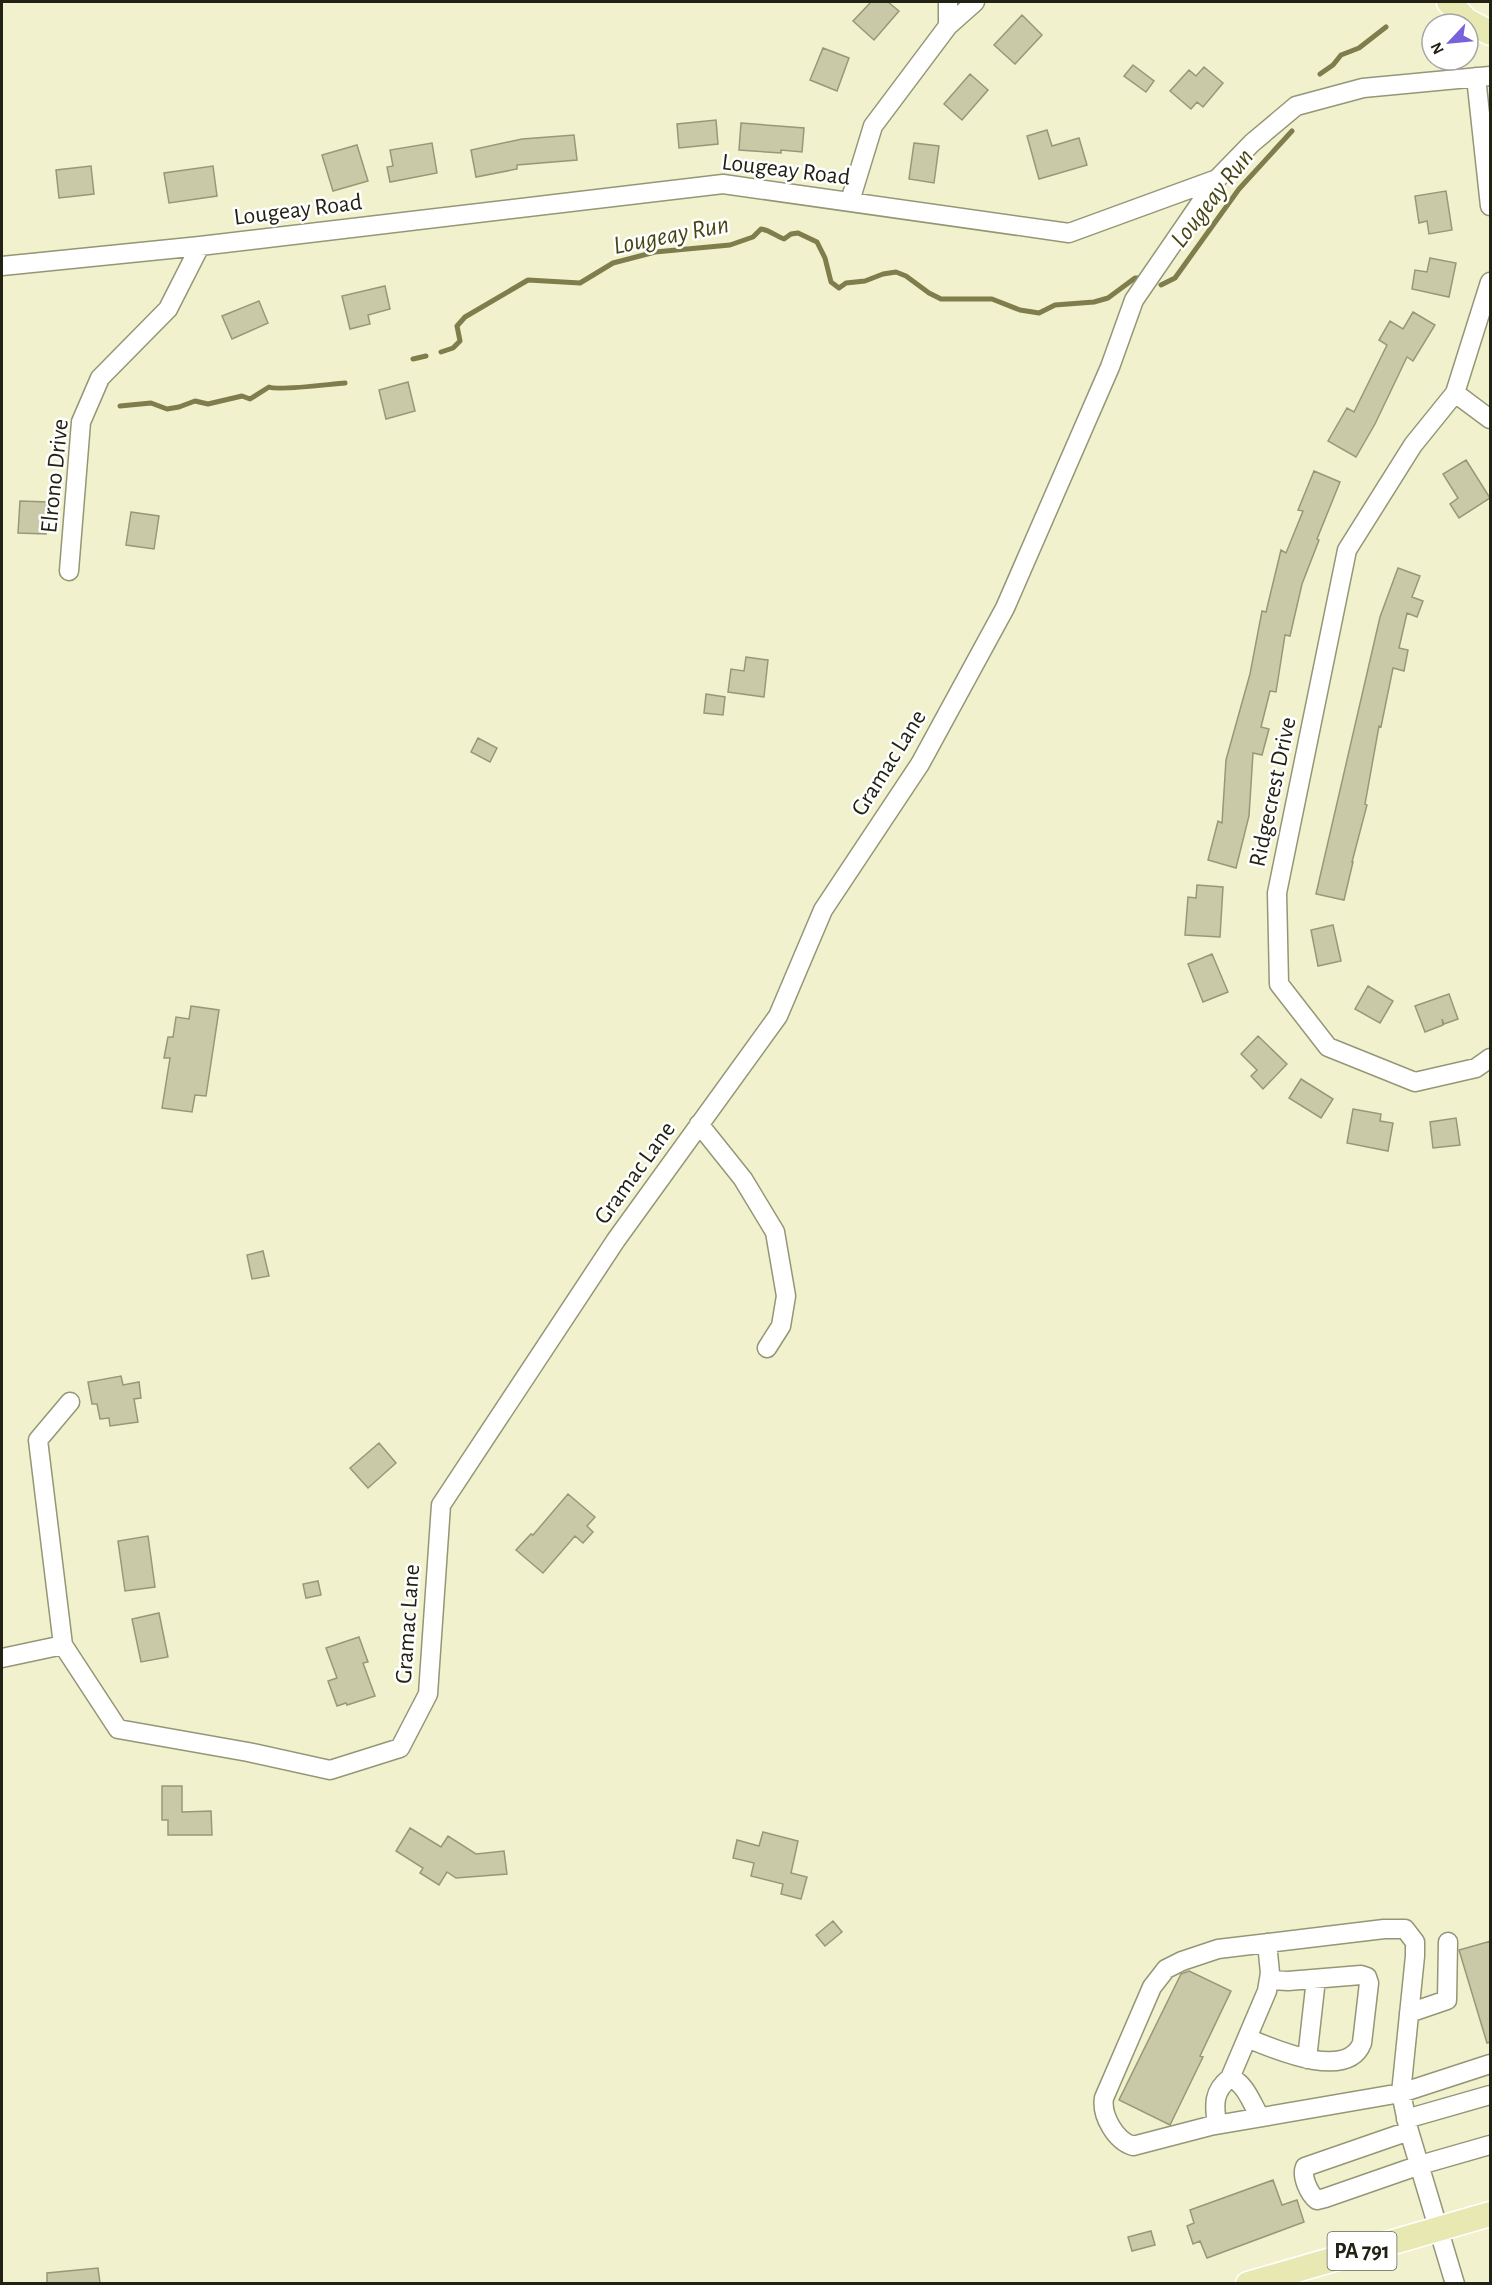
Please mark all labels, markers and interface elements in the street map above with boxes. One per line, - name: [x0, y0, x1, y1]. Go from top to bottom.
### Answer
- north arrow: [1420, 12, 1480, 72]
- text: N: [1428, 40, 1447, 57]
- water label: Lougeay Run: [1166, 144, 1258, 252]
- street label: Lougeay Road: [720, 150, 852, 190]
- street label: Lougeay Road: [232, 190, 364, 230]
- water label: Lougeay Run: [611, 211, 731, 259]
- street label: Elrono Drive: [37, 418, 73, 534]
- street label: Gramac Lane: [847, 706, 931, 820]
- street label: Ridgecrest Drive: [1245, 715, 1301, 869]
- street label: Gramac Lane: [590, 1117, 680, 1229]
- street label: Gramac Lane: [392, 1563, 424, 1685]
- road number: PA 791: [1328, 2232, 1396, 2270]

